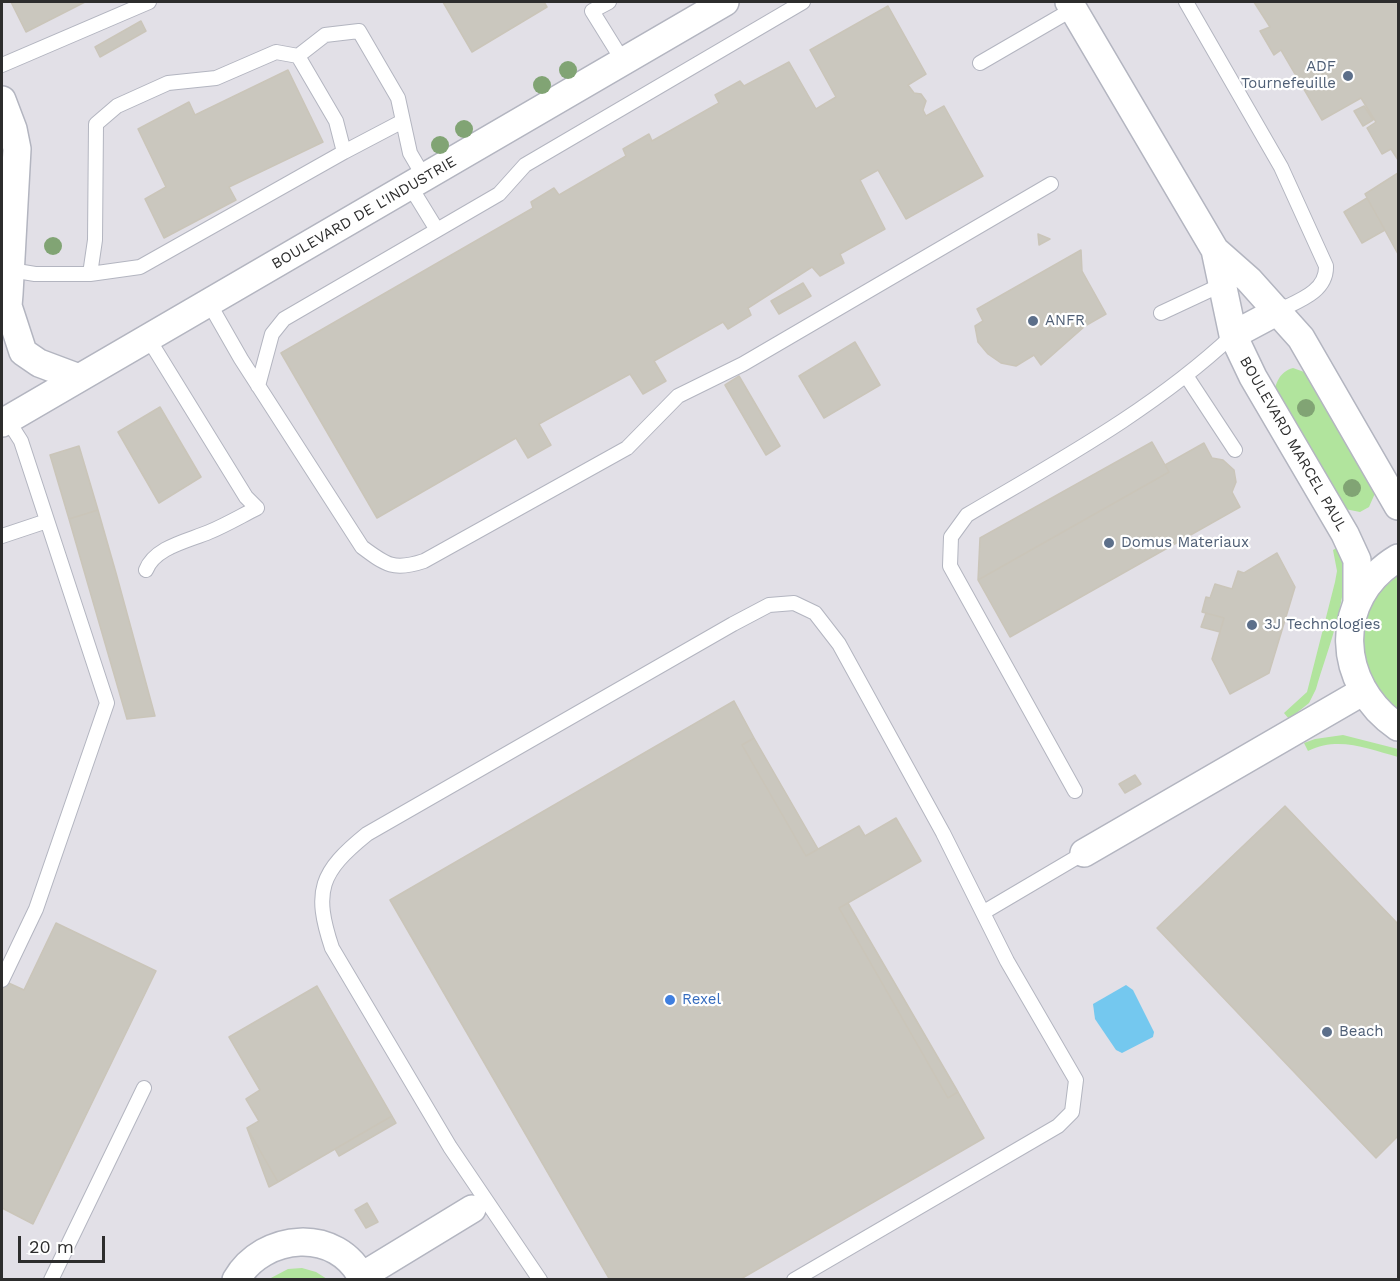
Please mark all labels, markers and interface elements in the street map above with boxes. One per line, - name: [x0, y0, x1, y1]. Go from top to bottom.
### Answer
- place label: ADF Tournefeuille: [1241, 58, 1336, 93]
- marker: ADF Tournefeuille: [1341, 69, 1355, 83]
- street label: BOULEVARD DE L'INDUSTRIE: [269, 153, 459, 273]
- place label: ANFR: [1045, 312, 1085, 330]
- marker: ANFR: [1026, 314, 1040, 328]
- street label: BOULEVARD MARCEL PAUL: [1235, 353, 1351, 535]
- place label: Domus Materiaux: [1121, 534, 1249, 552]
- marker: Domus Materiaux: [1102, 536, 1116, 550]
- place label: 3J Technologies: [1264, 616, 1381, 634]
- marker: 3J Technologies: [1245, 618, 1259, 632]
- place label: Rexel: [682, 991, 721, 1009]
- marker: Rexel: [663, 993, 677, 1007]
- place label: Beach: [1339, 1023, 1384, 1041]
- marker: Beach: [1320, 1025, 1334, 1039]
- scale bar: [21, 1224, 108, 1262]
- text: 20 m: [29, 1236, 74, 1257]

